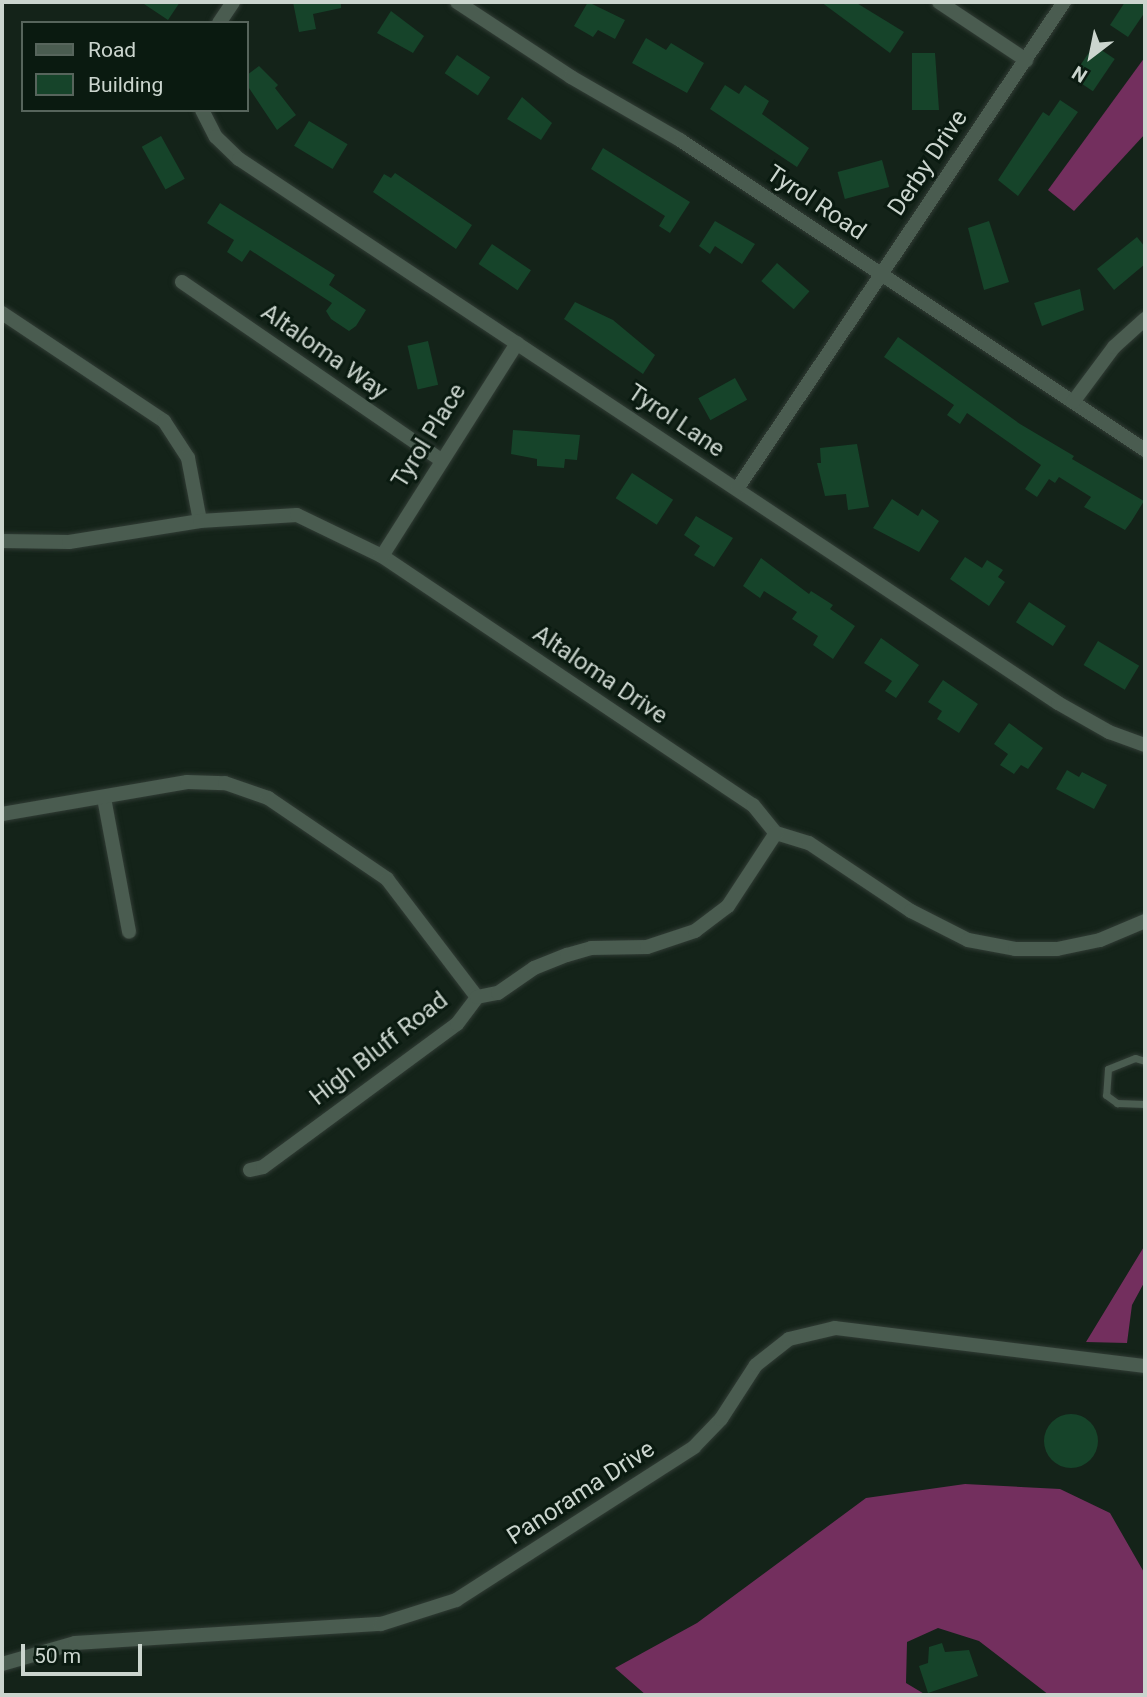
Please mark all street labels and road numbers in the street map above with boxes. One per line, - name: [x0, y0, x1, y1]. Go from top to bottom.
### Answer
- street label: Derby Drive: [882, 105, 974, 221]
- street label: Tyrol Road: [761, 159, 871, 247]
- street label: Altaloma Way: [255, 298, 393, 406]
- street label: Tyrol Lane: [622, 378, 730, 464]
- street label: Tyrol Place: [386, 379, 472, 493]
- street label: Altaloma Drive: [527, 619, 673, 731]
- street label: High Bluff Road: [304, 986, 454, 1112]
- street label: Panorama Drive: [502, 1435, 660, 1551]

